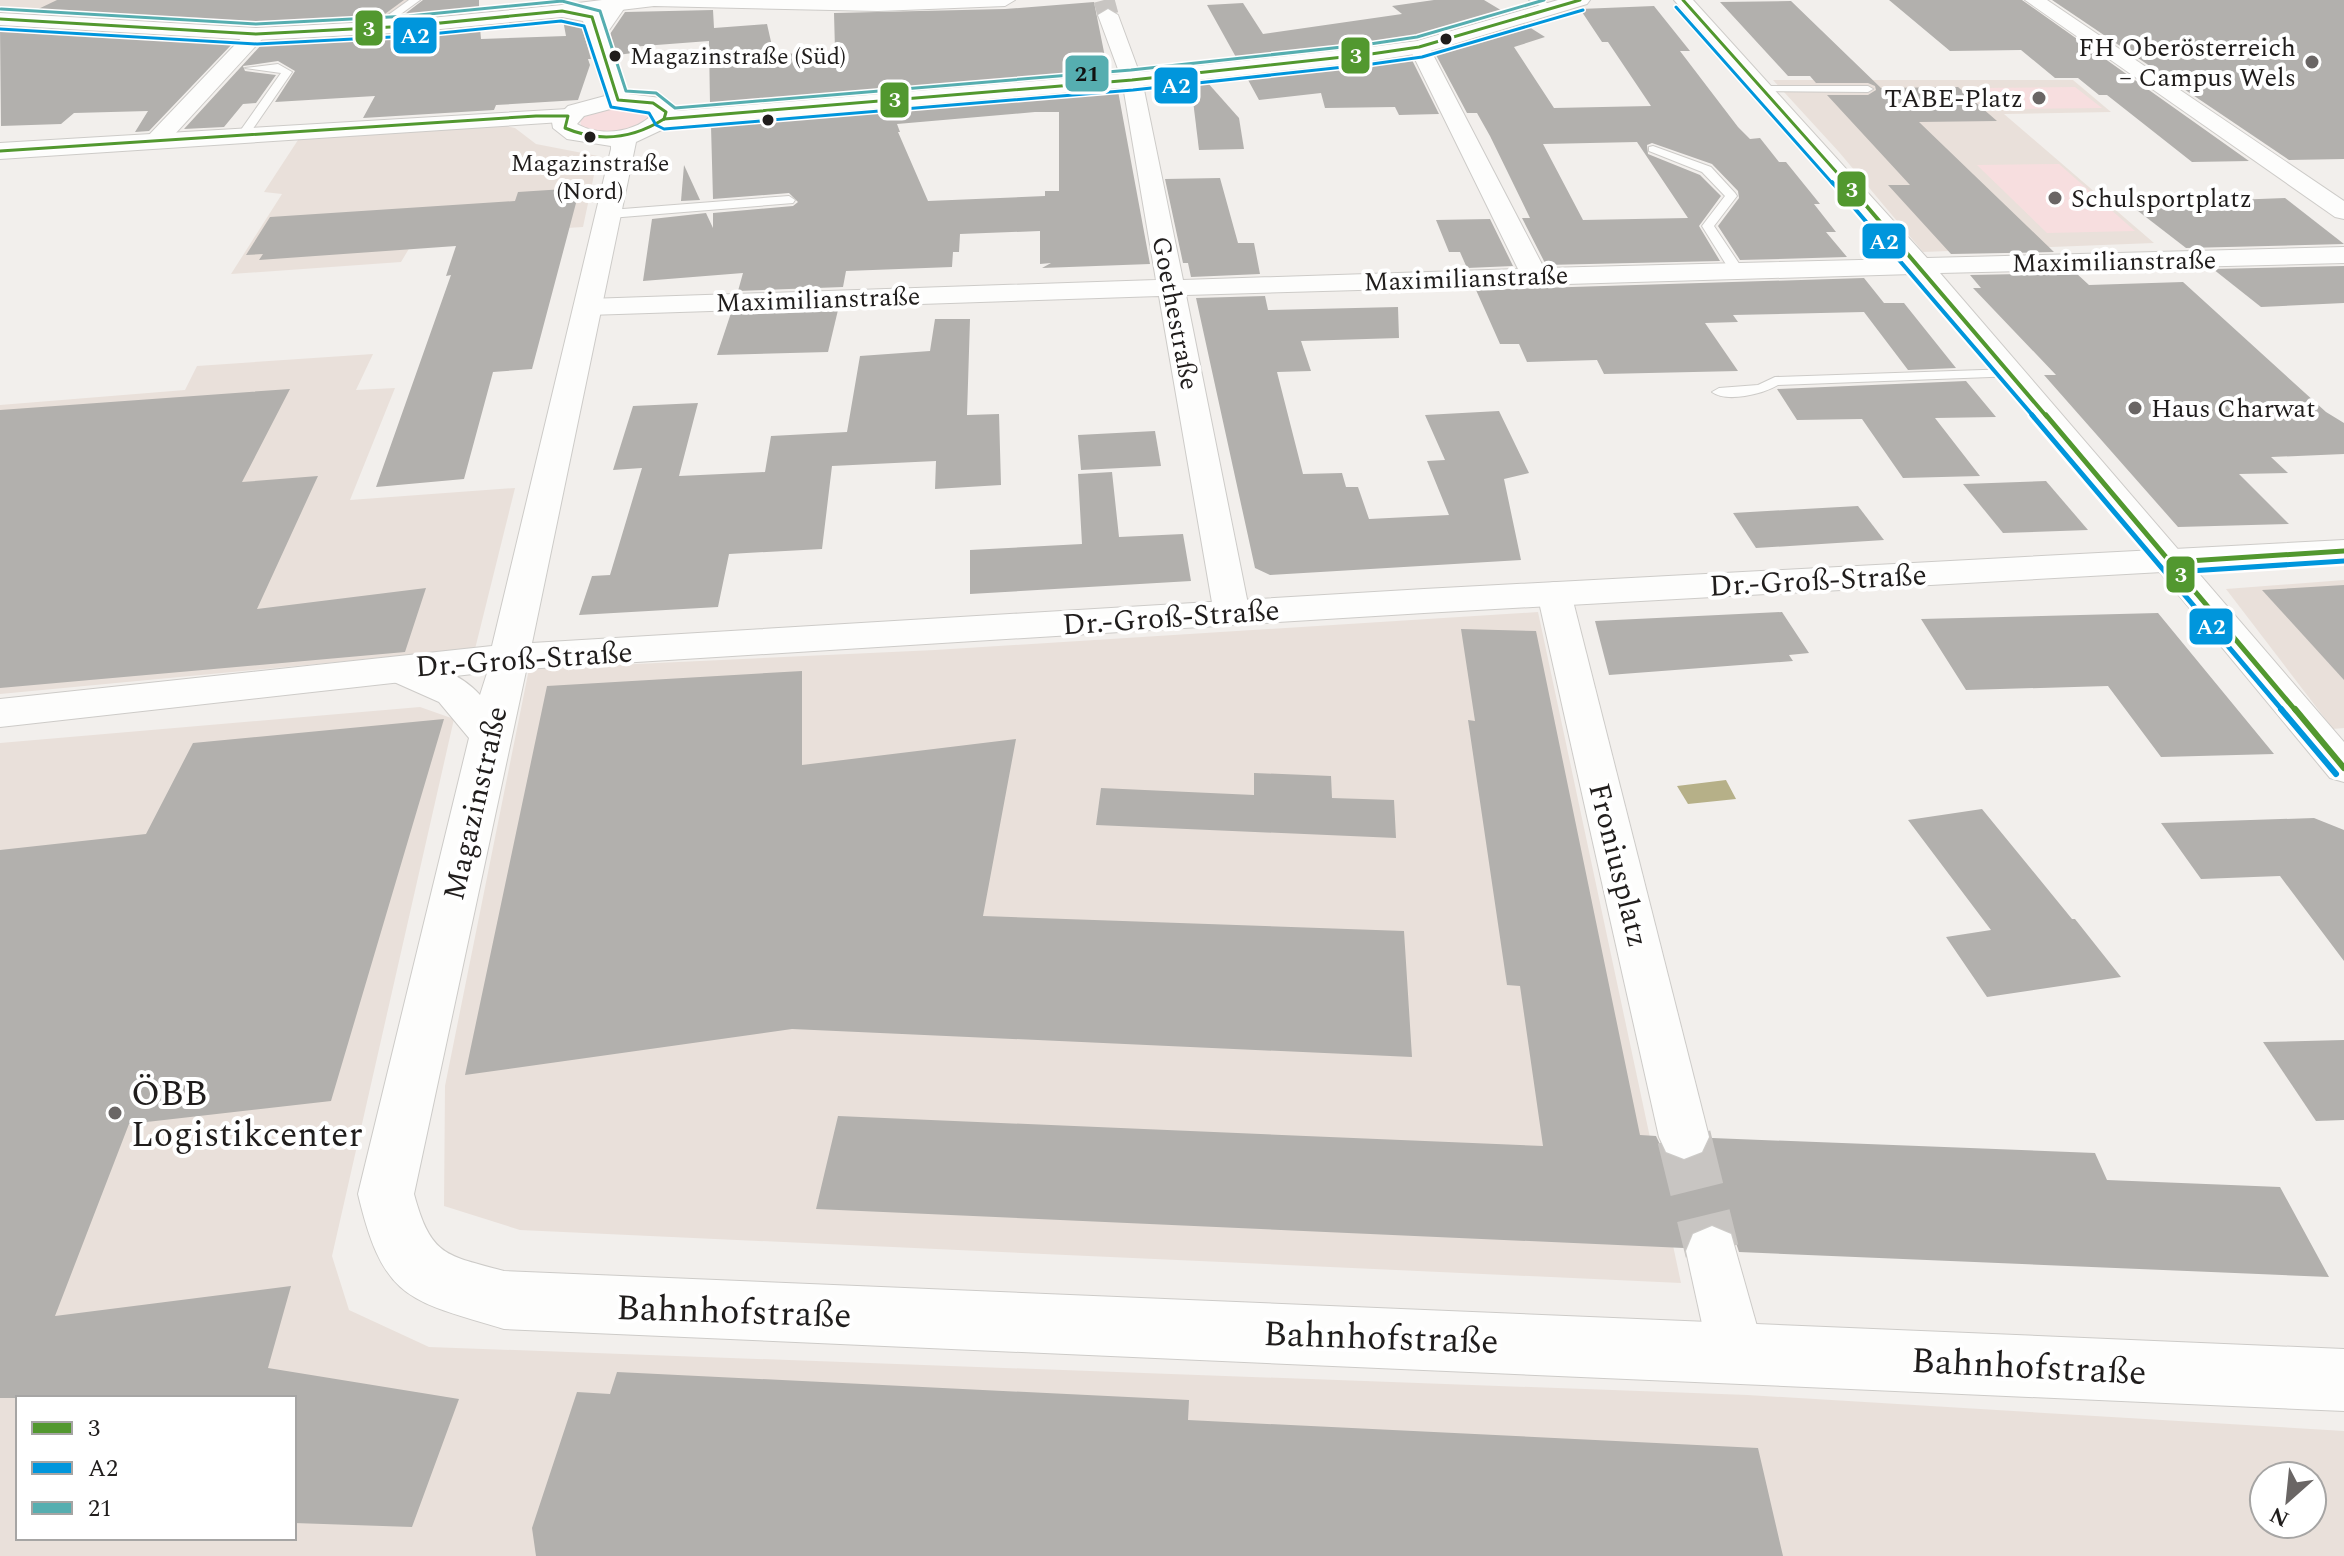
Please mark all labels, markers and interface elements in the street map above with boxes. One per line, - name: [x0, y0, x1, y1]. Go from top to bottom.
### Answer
- line badge: 3: [354, 9, 384, 47]
- text: 3: [363, 13, 375, 46]
- line badge: A2: [392, 16, 438, 55]
- text: A2: [400, 20, 430, 53]
- place label: FH Oberösterreich – Campus Wels: [2078, 28, 2296, 98]
- unlabelled marker: [1438, 31, 1454, 47]
- line badge: 3: [1340, 36, 1371, 75]
- place label: Magazinstraße (Süd): [630, 39, 846, 75]
- text: 3: [1350, 40, 1362, 73]
- marker: Magazinstraße (Süd): [607, 48, 623, 64]
- marker: FH Oberösterreich – Campus Wels: [2303, 53, 2321, 71]
- line badge: 21: [1064, 54, 1110, 93]
- text: 21: [1075, 58, 1099, 91]
- line badge: A2: [1153, 66, 1199, 105]
- text: A2: [1161, 70, 1191, 103]
- place label: TABE-Platz: [1884, 79, 2023, 119]
- line badge: 3: [879, 81, 910, 119]
- text: 3: [889, 84, 901, 117]
- marker: TABE-Platz: [2030, 89, 2048, 107]
- unlabelled marker: [760, 112, 776, 128]
- marker: Magazinstraße (Nord): [582, 129, 598, 145]
- place label: Magazinstraße (Nord): [511, 146, 669, 210]
- line badge: 3: [1836, 170, 1867, 208]
- text: 3: [1846, 174, 1858, 207]
- place label: Schulsportplatz: [2071, 179, 2252, 219]
- marker: Schulsportplatz: [2046, 189, 2064, 207]
- line badge: A2: [1861, 222, 1907, 260]
- text: A2: [1869, 226, 1899, 259]
- street label: Goethestraße: [1141, 233, 1209, 393]
- street label: Maximilianstraße: [2011, 240, 2217, 284]
- street label: Maximilianstraße: [1363, 255, 1569, 303]
- street label: Maximilianstraße: [715, 276, 921, 324]
- place label: Haus Charwat: [2151, 389, 2316, 429]
- marker: Haus Charwat: [2126, 399, 2144, 417]
- street label: Dr.-Groß-Straße: [1708, 552, 1928, 610]
- line badge: 3: [2165, 555, 2196, 594]
- text: 3: [2175, 559, 2187, 592]
- street label: Dr.-Groß-Straße: [1061, 587, 1281, 649]
- line badge: A2: [2188, 607, 2234, 646]
- text: A2: [2196, 611, 2226, 644]
- street label: Dr.-Groß-Straße: [414, 629, 634, 691]
- street label: Magazinstraße: [431, 702, 521, 905]
- street label: Froniusplatz: [1575, 778, 1661, 952]
- place label: ÖBB Logistikcenter: [131, 1067, 363, 1163]
- marker: ÖBB Logistikcenter: [106, 1104, 124, 1122]
- street label: Bahnhofstraße: [615, 1281, 853, 1344]
- street label: Bahnhofstraße: [1262, 1307, 1500, 1370]
- street label: Bahnhofstraße: [1910, 1334, 2148, 1401]
- legend: [16, 1396, 296, 1540]
- text: 3: [88, 1411, 100, 1447]
- text: A2: [88, 1451, 118, 1487]
- north arrow: [2248, 1460, 2328, 1540]
- text: 21: [88, 1491, 112, 1527]
- text: N: [2264, 1498, 2295, 1535]

